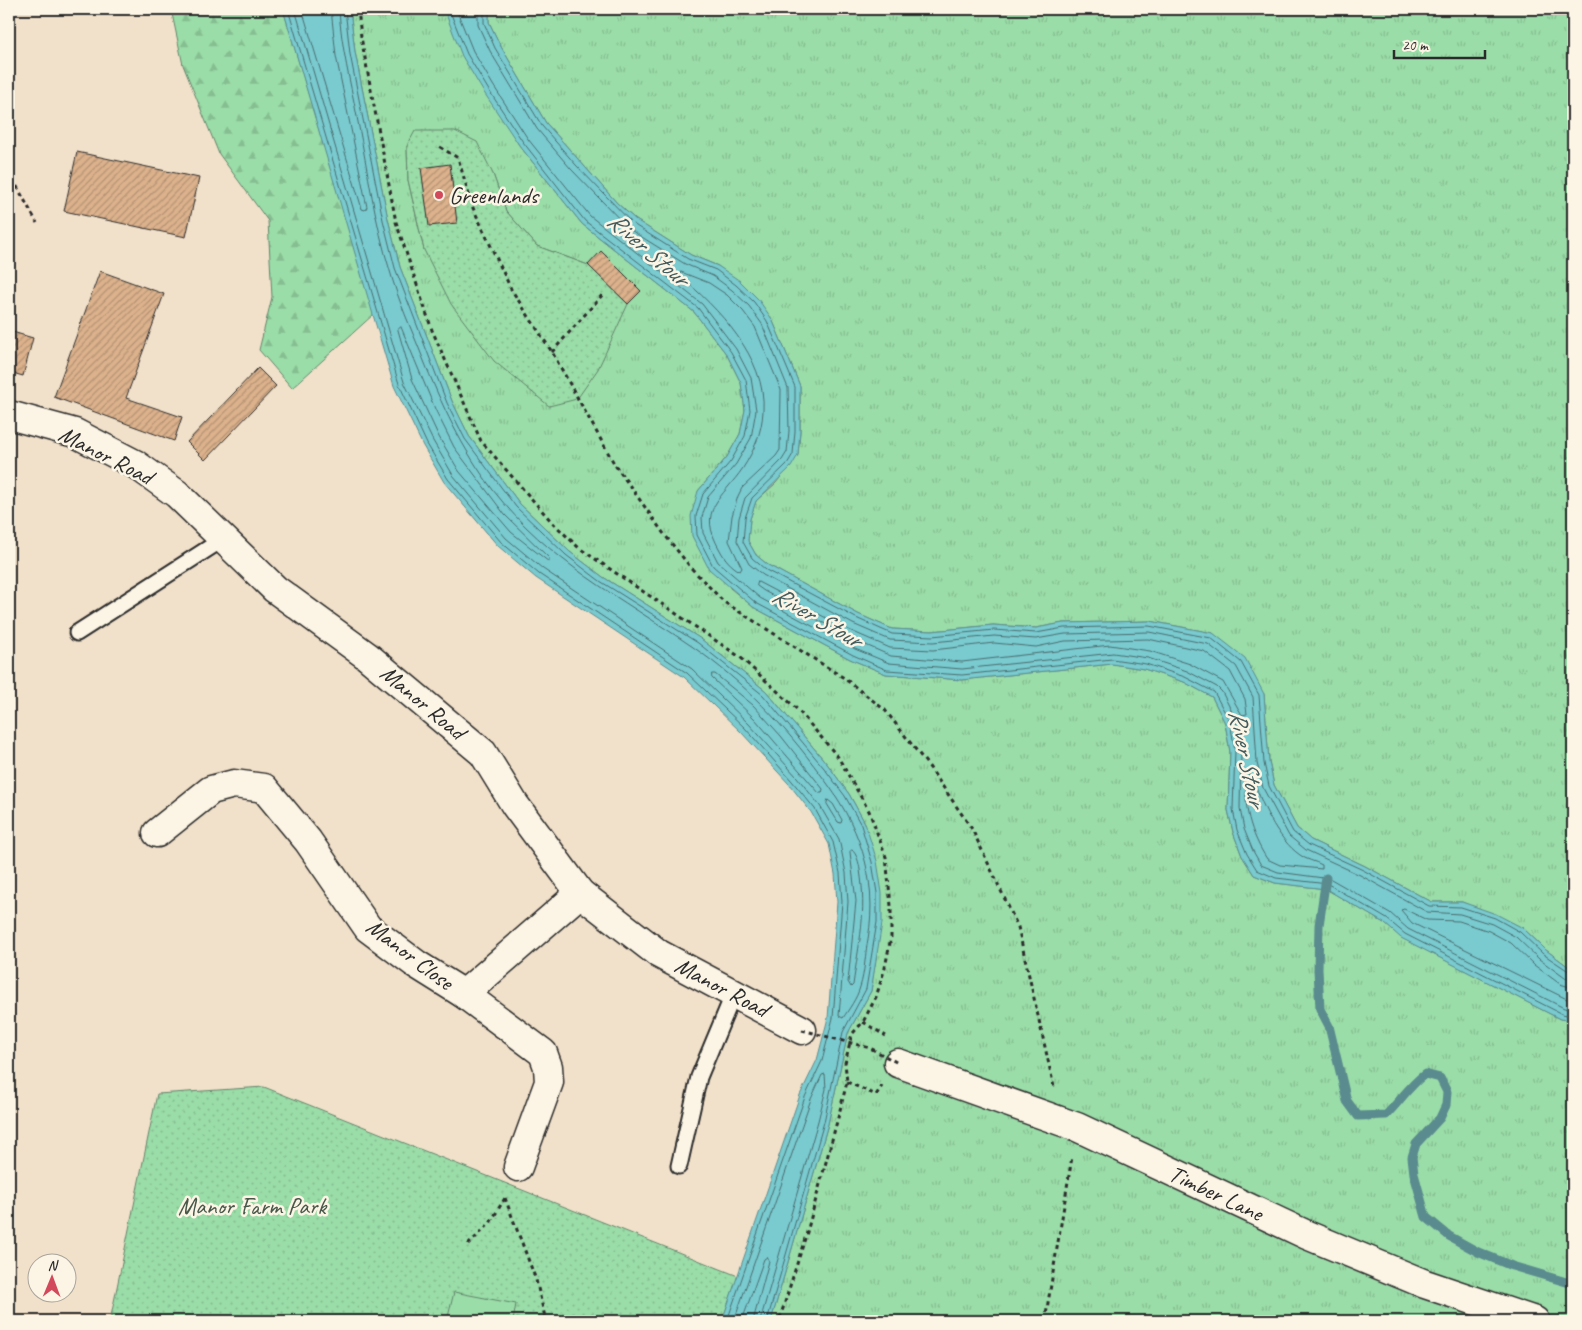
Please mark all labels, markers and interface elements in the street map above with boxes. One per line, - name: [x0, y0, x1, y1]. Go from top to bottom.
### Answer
- scale bar: [1394, 28, 1486, 60]
- text: 20 m: [1402, 36, 1429, 55]
- place label: Greenlands: [449, 180, 540, 210]
- marker: Greenlands: [433, 189, 445, 201]
- water label: River Stour: [601, 205, 699, 296]
- street label: Manor Road: [54, 419, 161, 493]
- water label: River Stour: [767, 579, 871, 658]
- street label: Manor Road: [374, 658, 474, 749]
- water label: River Stour: [1221, 707, 1274, 814]
- street label: Manor Close: [360, 911, 461, 998]
- street label: Manor Road: [670, 950, 777, 1026]
- street label: Timber Lane: [1164, 1158, 1270, 1229]
- park label: Manor Farm Park: [178, 1191, 328, 1221]
- north arrow: [28, 1252, 78, 1302]
- text: N: [48, 1257, 59, 1274]

